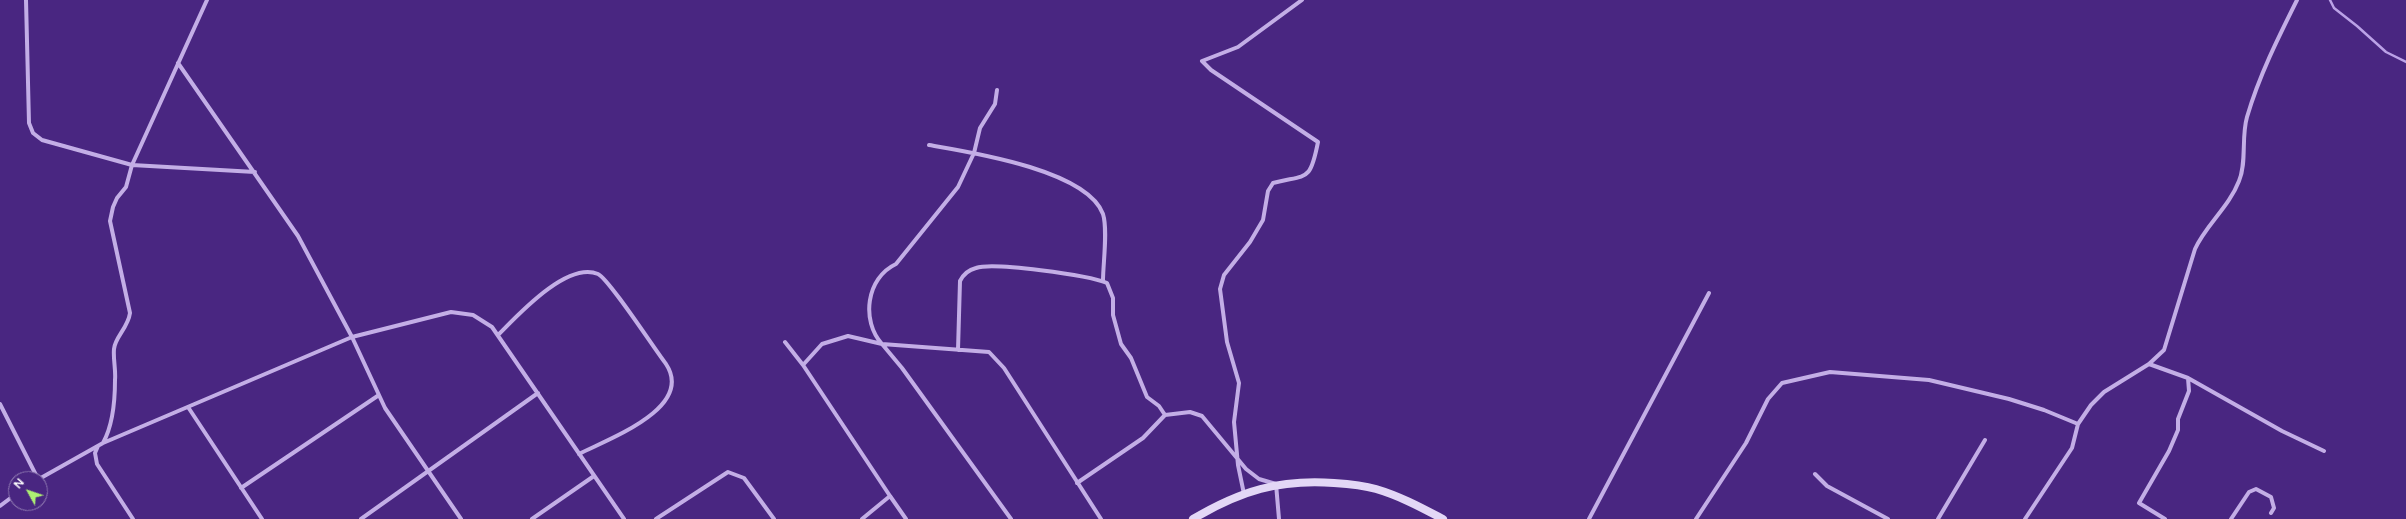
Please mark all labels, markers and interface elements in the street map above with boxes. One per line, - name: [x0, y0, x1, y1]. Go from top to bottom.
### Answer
- north arrow: [8, 471, 48, 511]
- text: N: [11, 476, 27, 491]

